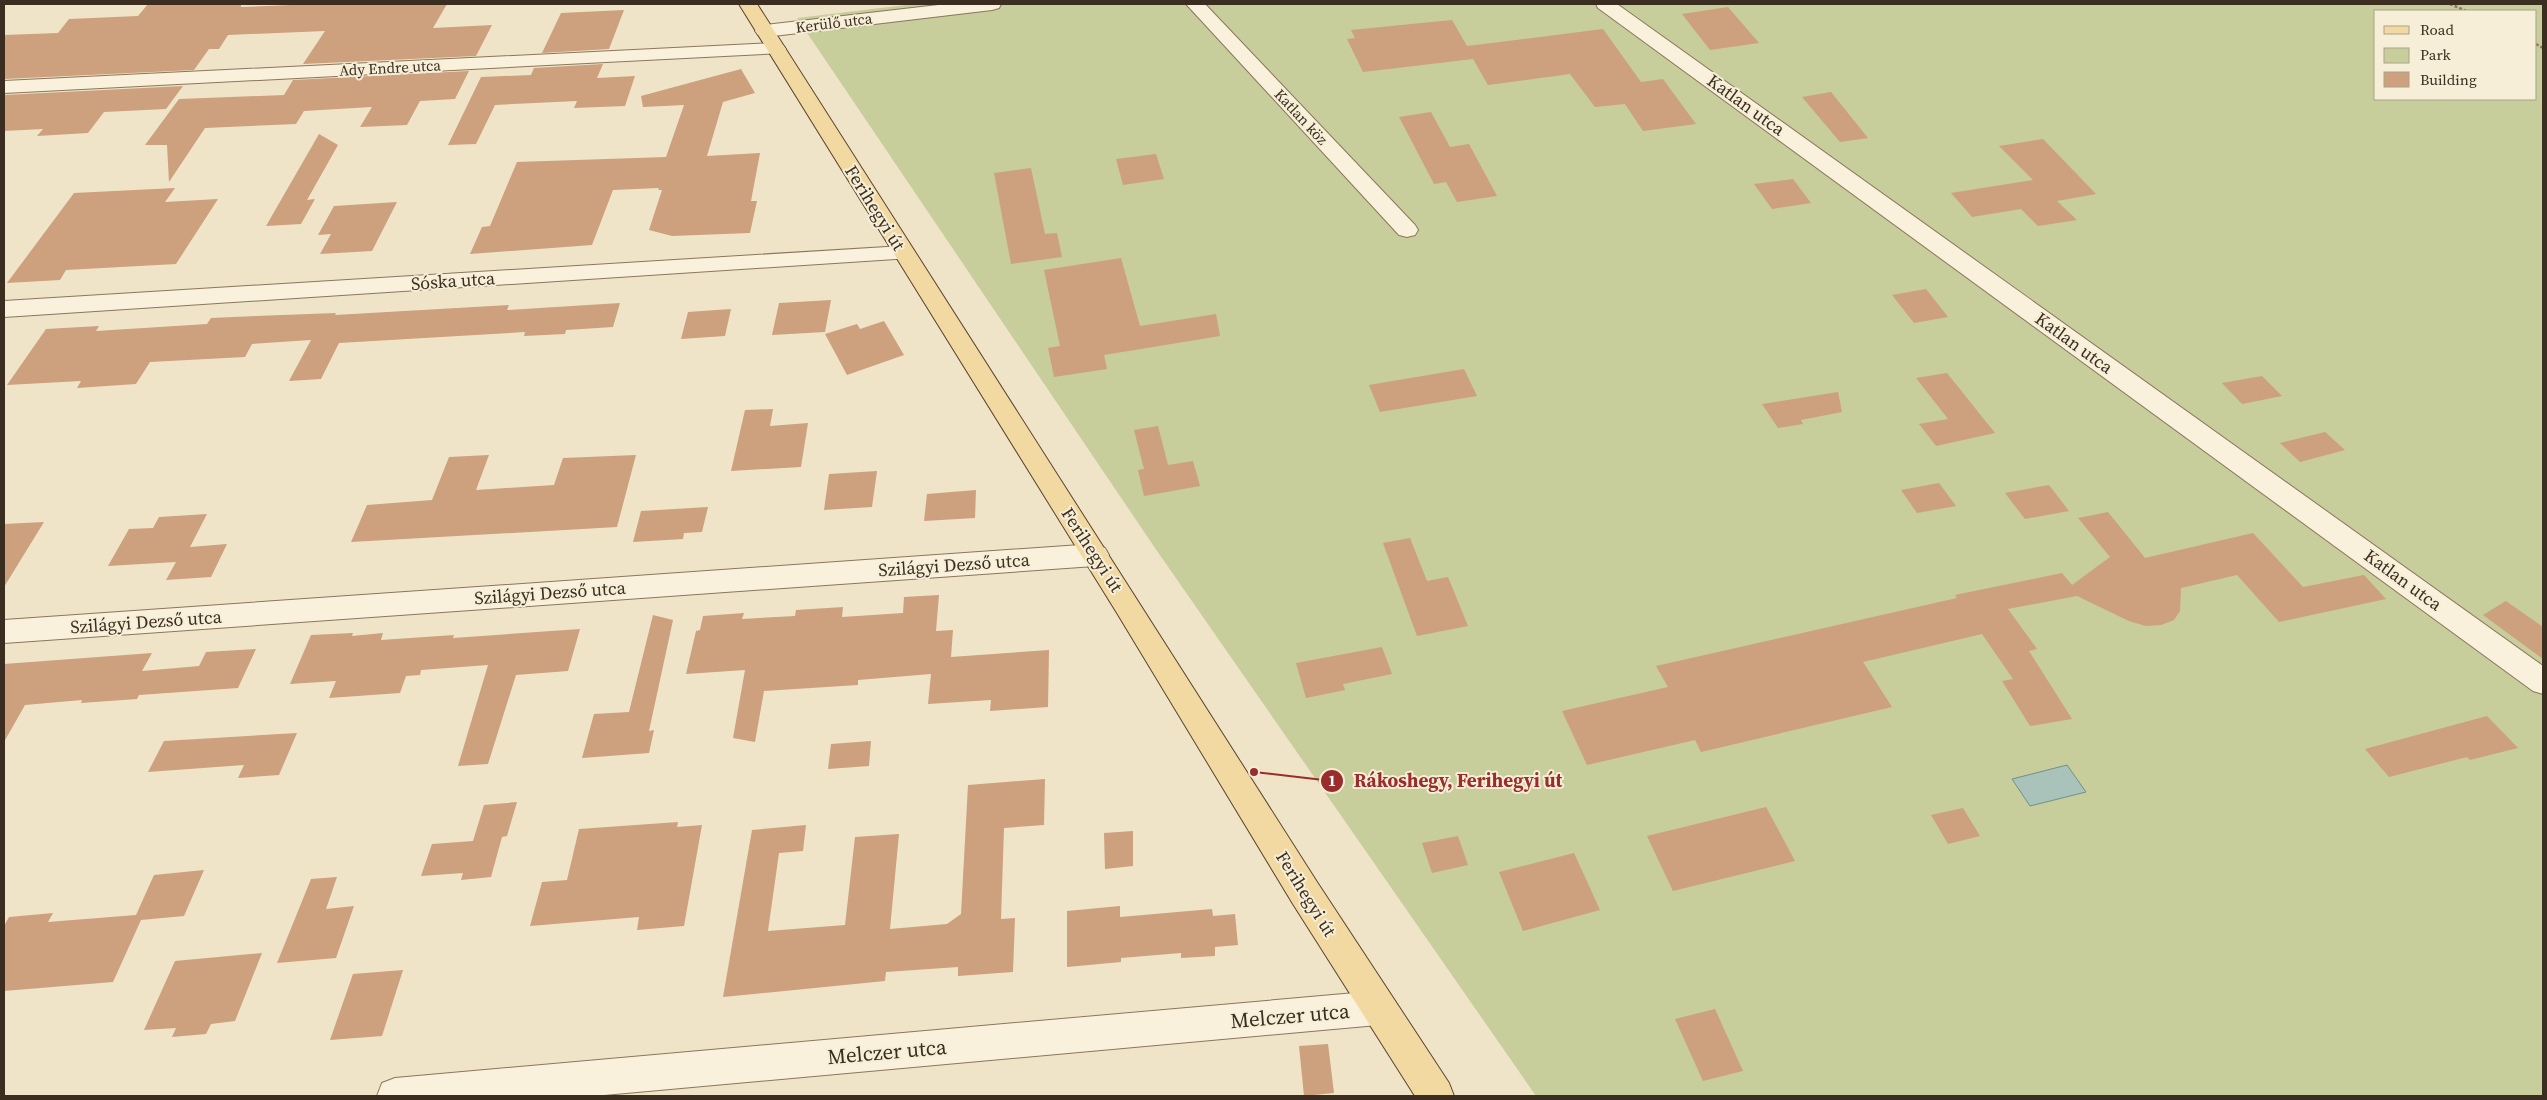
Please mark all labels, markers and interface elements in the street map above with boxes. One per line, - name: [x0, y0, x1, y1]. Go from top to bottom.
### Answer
- street label: Kerülő utca: [794, 7, 874, 38]
- legend: [2374, 10, 2537, 100]
- text: Road: [2420, 19, 2454, 40]
- text: Park: [2420, 44, 2452, 65]
- street label: Ady Endre utca: [339, 54, 442, 81]
- street label: Katlan utca: [1702, 68, 1791, 142]
- text: Building: [2420, 69, 2477, 90]
- street label: Katlan köz: [1270, 84, 1333, 149]
- street label: Ferihegyi út: [839, 160, 912, 255]
- street label: Sóska utca: [410, 265, 497, 296]
- street label: Katlan utca: [2030, 306, 2119, 380]
- street label: Ferihegyi út: [1056, 502, 1129, 597]
- street label: Katlan utca: [2359, 543, 2448, 617]
- street label: Szilágyi Dezső utca: [877, 547, 1031, 582]
- street label: Szilágyi Dezső utca: [473, 575, 627, 610]
- street label: Szilágyi Dezső utca: [69, 604, 223, 639]
- callout: Rákoshegy, Ferihegyi út: [1319, 764, 1573, 798]
- text: Rákoshegy, Ferihegyi út: [1354, 767, 1562, 793]
- text: 1: [1328, 770, 1336, 791]
- street label: Ferihegyi út: [1270, 846, 1343, 941]
- street label: Melczer utca: [1229, 996, 1351, 1035]
- street label: Melczer utca: [826, 1032, 948, 1071]

